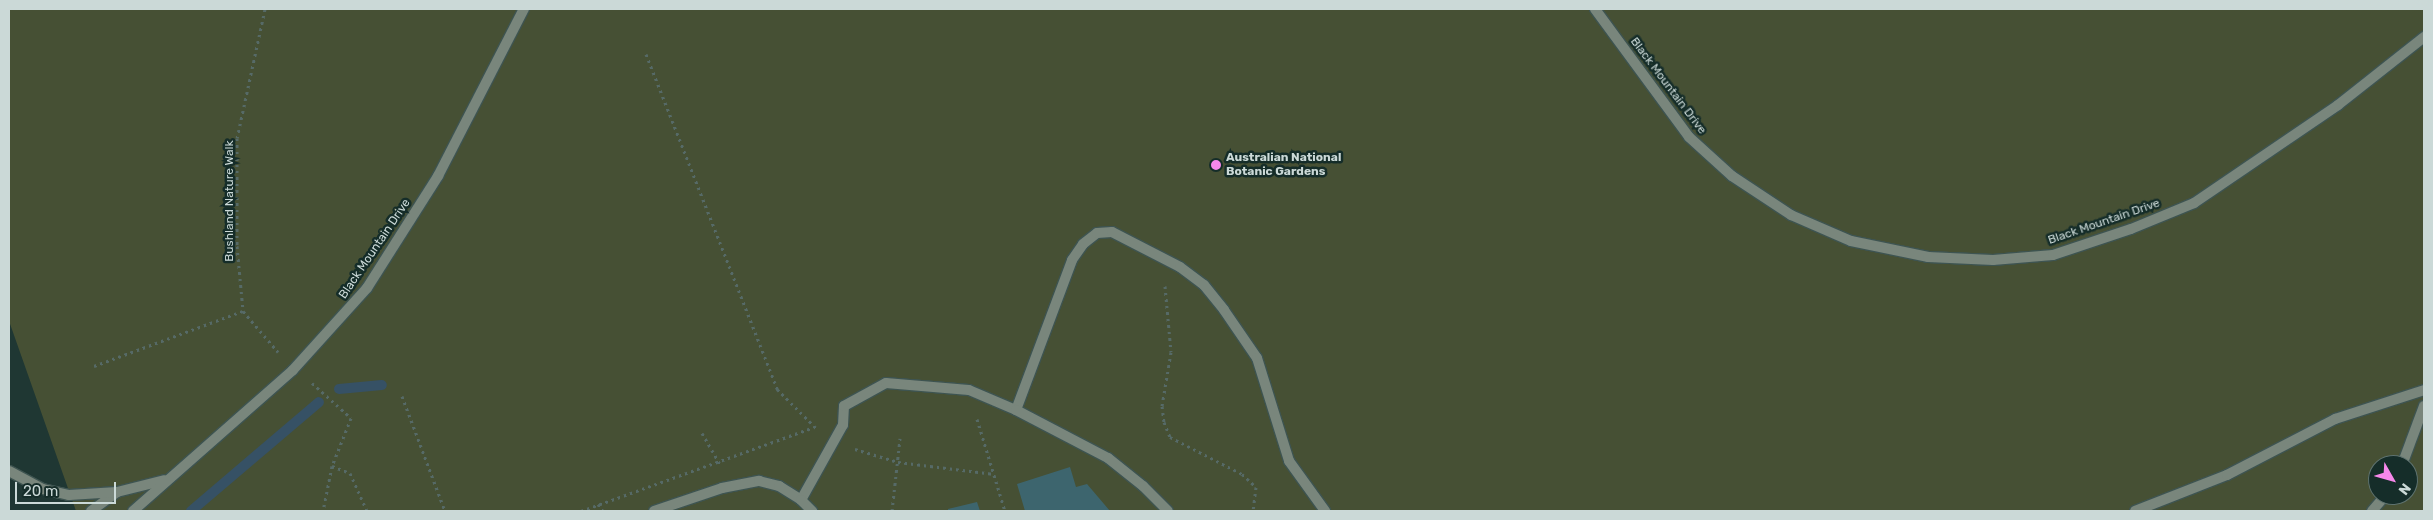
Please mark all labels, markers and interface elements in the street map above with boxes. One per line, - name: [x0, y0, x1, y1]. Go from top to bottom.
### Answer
- street label: Black Mountain Drive: [1627, 35, 1709, 137]
- street label: Bushland Nature Walk: [223, 140, 237, 262]
- place label: Australian National Botanic Gardens: [1226, 151, 1341, 179]
- marker: Australian National Botanic Gardens: [1210, 159, 1222, 171]
- street label: Black Mountain Drive: [336, 196, 414, 302]
- street label: Black Mountain Drive: [2046, 196, 2162, 248]
- north arrow: [2368, 455, 2418, 505]
- scale bar: [18, 472, 119, 504]
- text: N: [2395, 480, 2414, 498]
- text: 20 m: [23, 482, 58, 500]

